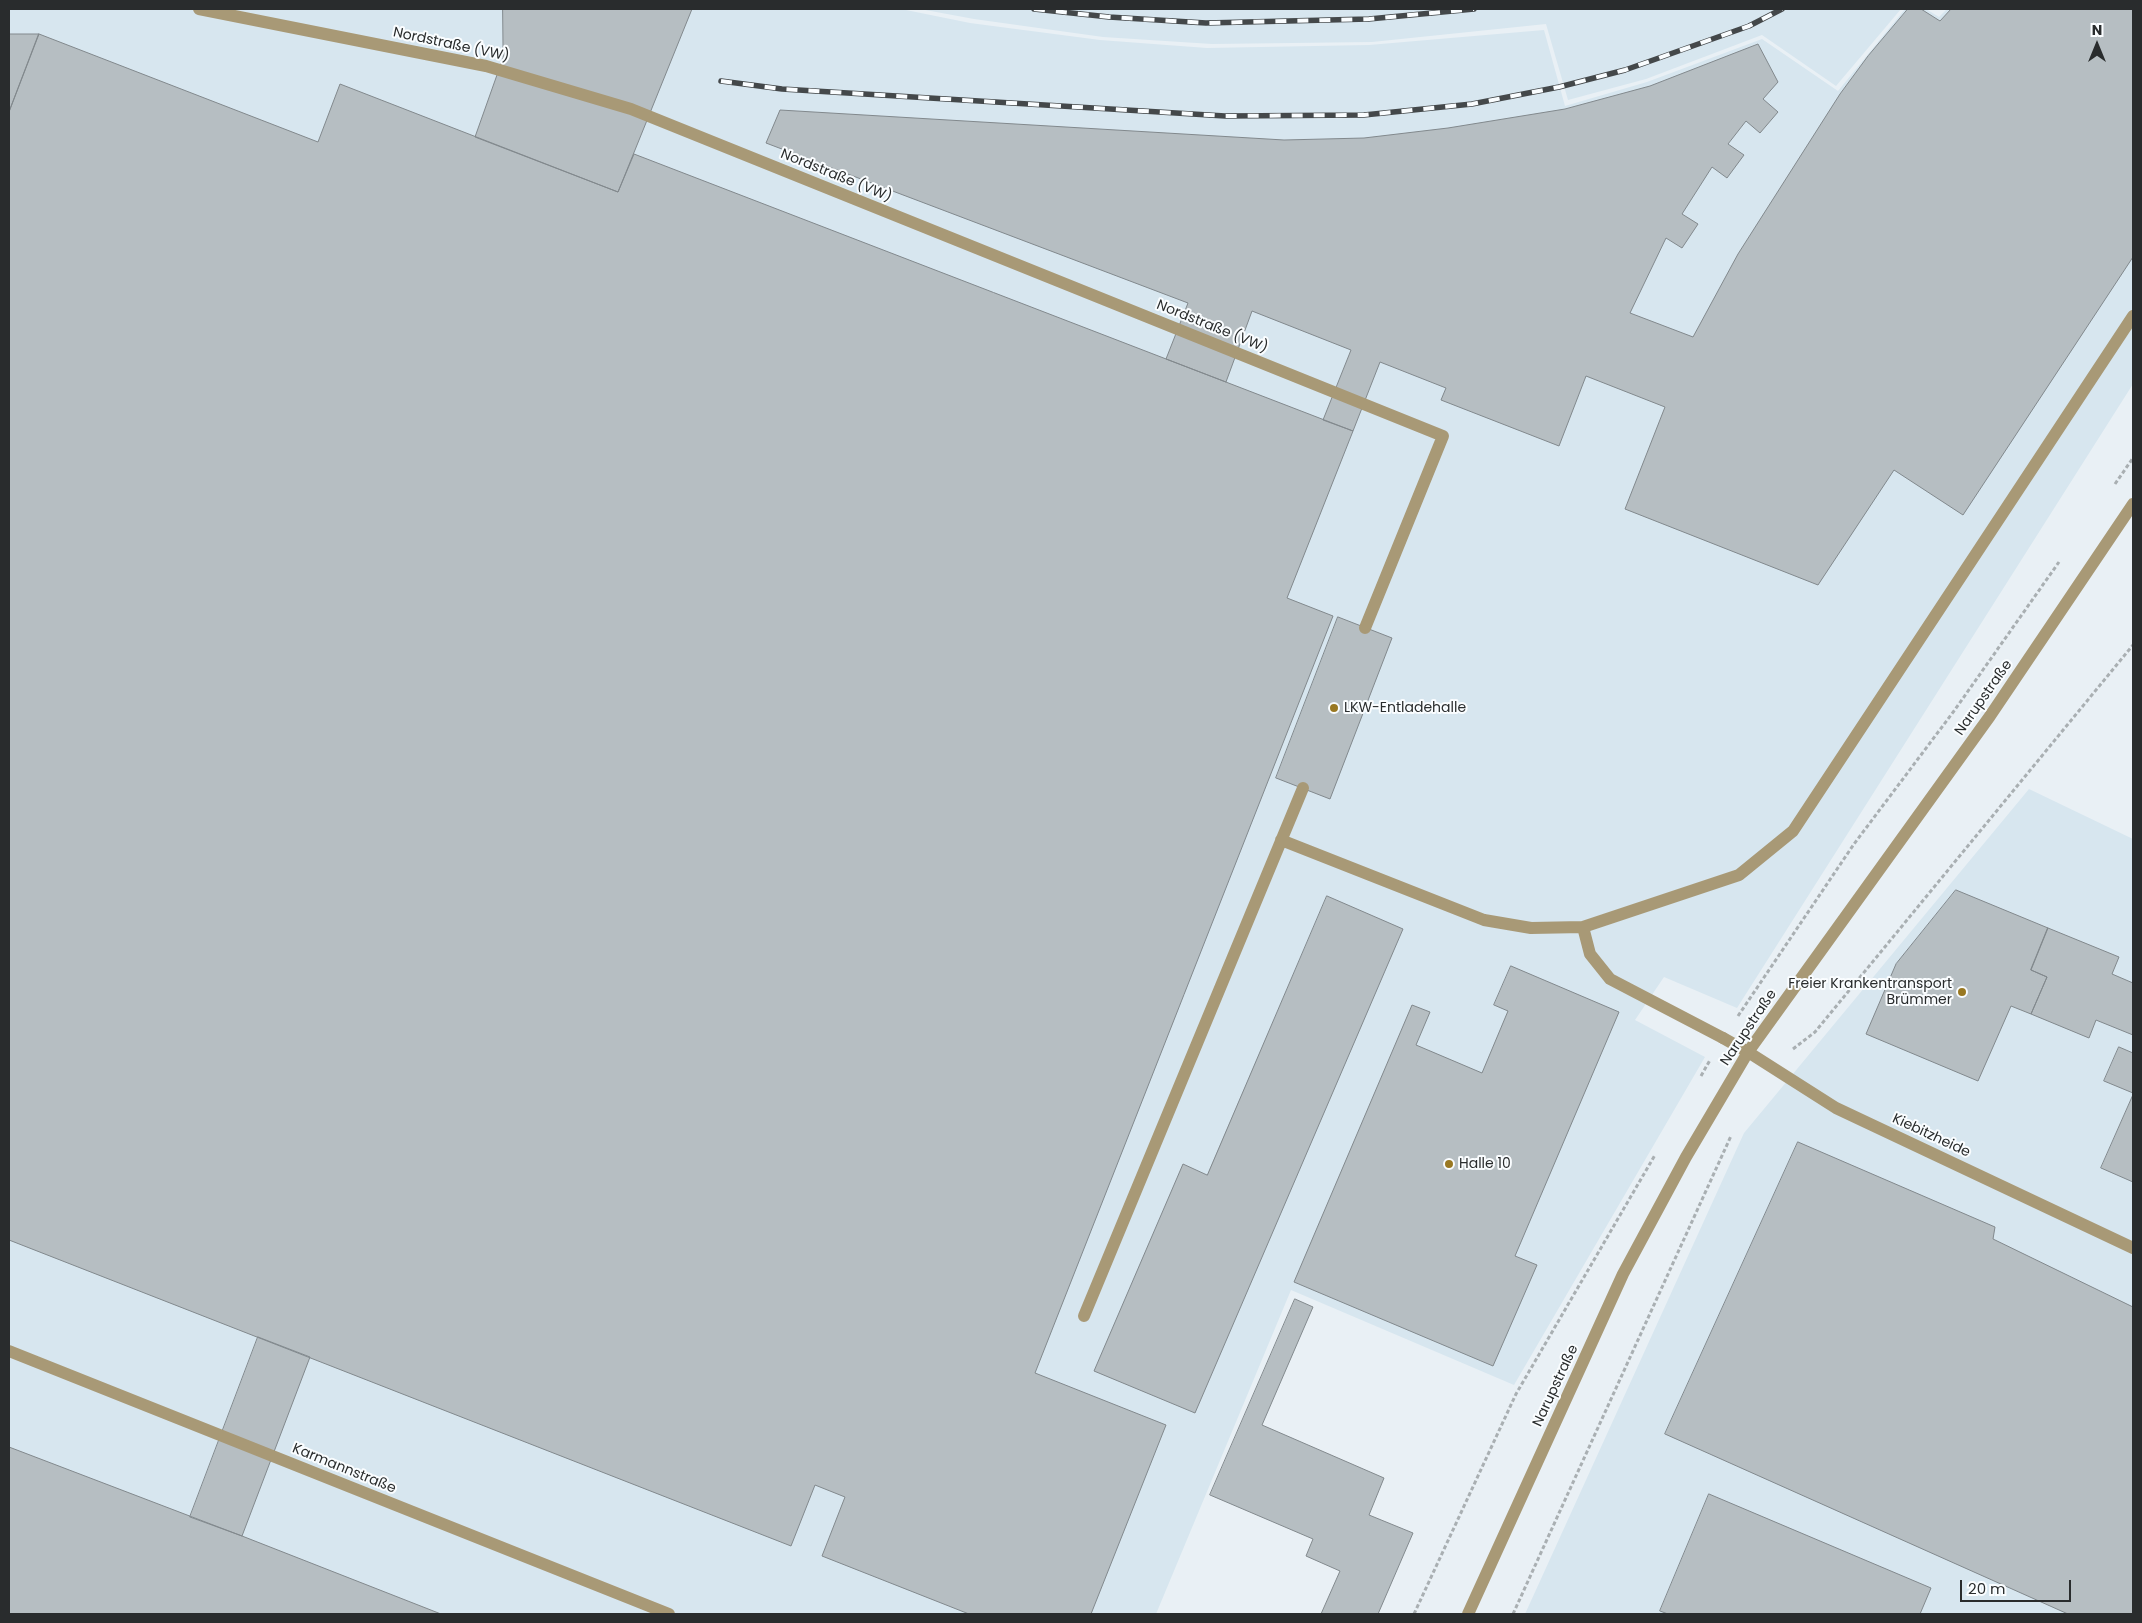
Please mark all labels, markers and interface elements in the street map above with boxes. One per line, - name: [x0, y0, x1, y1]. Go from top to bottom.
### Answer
- north arrow: [2072, 20, 2122, 70]
- text: N: [2092, 20, 2102, 40]
- street label: Nordstraße (VW): [391, 24, 511, 66]
- street label: Nordstraße (VW): [778, 146, 894, 206]
- street label: Nordstraße (VW): [1154, 297, 1270, 357]
- street label: Narupstraße: [1952, 657, 2016, 739]
- place label: LKW-Entladehalle: [1344, 700, 1466, 716]
- marker: LKW-Entladehalle: [1328, 702, 1340, 714]
- place label: Freier Krankentransport Brümmer: [1788, 976, 1952, 1009]
- marker: Freier Krankentransport Brümmer: [1956, 986, 1968, 998]
- street label: Narupstraße: [1717, 987, 1781, 1069]
- street label: Kiebitzheide: [1889, 1111, 1973, 1161]
- place label: Halle 10: [1459, 1156, 1511, 1172]
- marker: Halle 10: [1443, 1158, 1455, 1170]
- street label: Narupstraße: [1530, 1342, 1582, 1430]
- street label: Karmannstraße: [290, 1441, 398, 1497]
- scale bar: [1962, 1570, 2073, 1602]
- text: 20 m: [1968, 1578, 2006, 1599]

